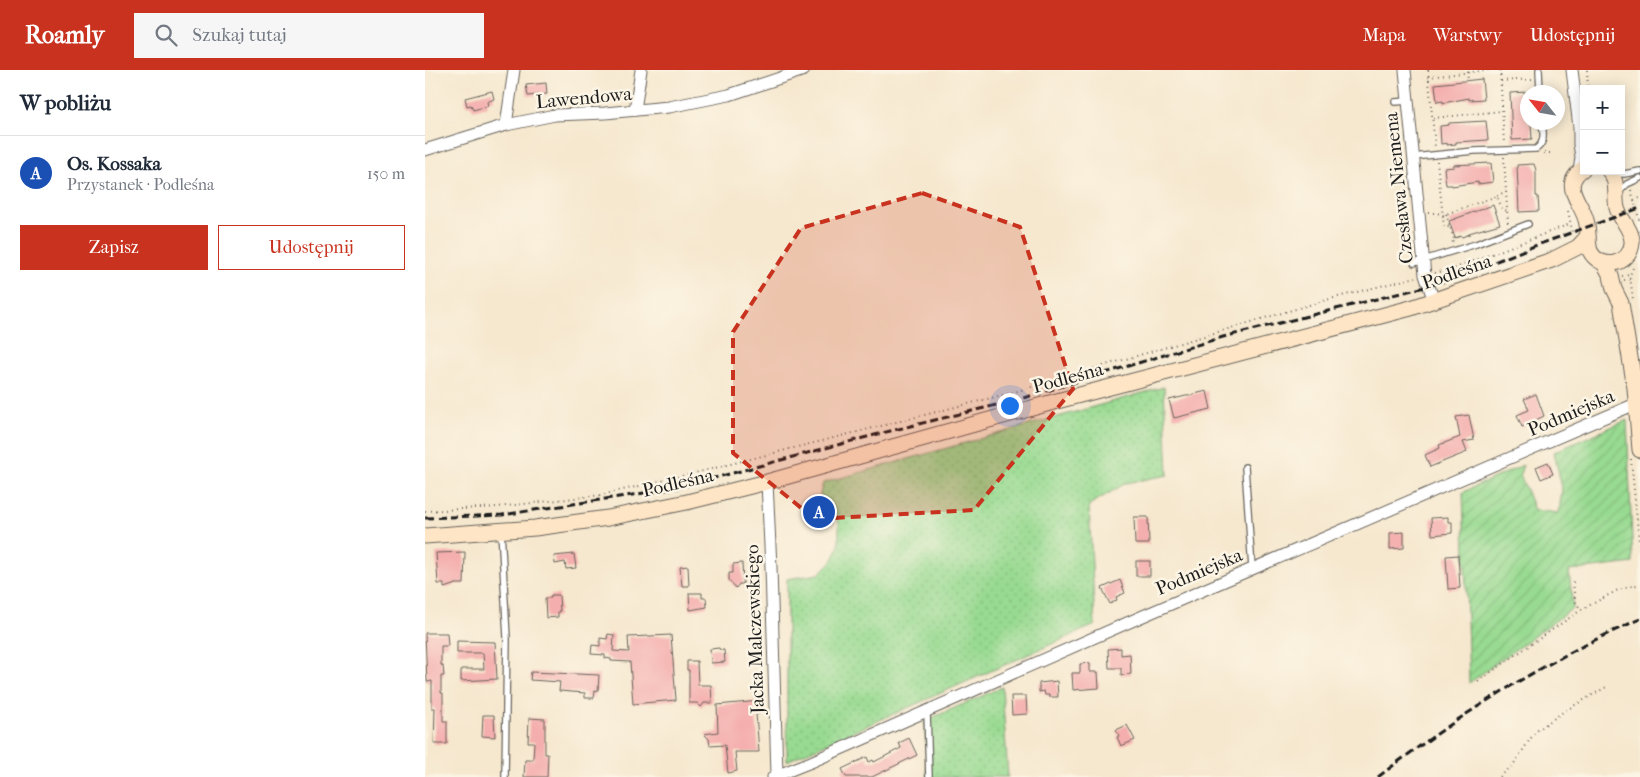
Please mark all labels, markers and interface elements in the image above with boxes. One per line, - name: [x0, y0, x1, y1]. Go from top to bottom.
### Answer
- search box: [134, 13, 484, 58]
- text: Roamly: [25, 21, 104, 49]
- icon: search: [152, 21, 180, 49]
- text: Szukaj tutaj: [192, 24, 287, 46]
- text: Mapa: [1363, 25, 1406, 46]
- text: Warstwy: [1434, 25, 1502, 46]
- text: Udostępnij: [1530, 25, 1615, 46]
- street label: Lawendowa: [535, 83, 633, 113]
- north arrow: [1520, 85, 1565, 130]
- map controls: [1580, 85, 1625, 175]
- button: +: [1580, 85, 1625, 130]
- text: W pobliżu: [20, 91, 111, 115]
- street label: Czesława Niemena: [1380, 111, 1418, 265]
- button: −: [1580, 130, 1625, 175]
- text: Os. Kossaka: [67, 153, 161, 175]
- text: A: [31, 164, 41, 183]
- text: 150 m: [367, 164, 405, 183]
- text: Przystanek · Podleśna: [67, 175, 214, 194]
- button: Zapisz: [20, 225, 208, 270]
- button: Udostępnij: [218, 225, 405, 270]
- street label: Podleśna: [1419, 250, 1495, 294]
- street label: Podleśna: [1030, 358, 1106, 398]
- street label: Podmiejska: [1524, 385, 1618, 441]
- your location: [997, 393, 1023, 419]
- street label: Podleśna: [640, 464, 716, 502]
- pin: A: [803, 493, 835, 531]
- street label: Jacka Malczewskiego: [741, 544, 769, 716]
- street label: Podmiejska: [1152, 544, 1246, 600]

